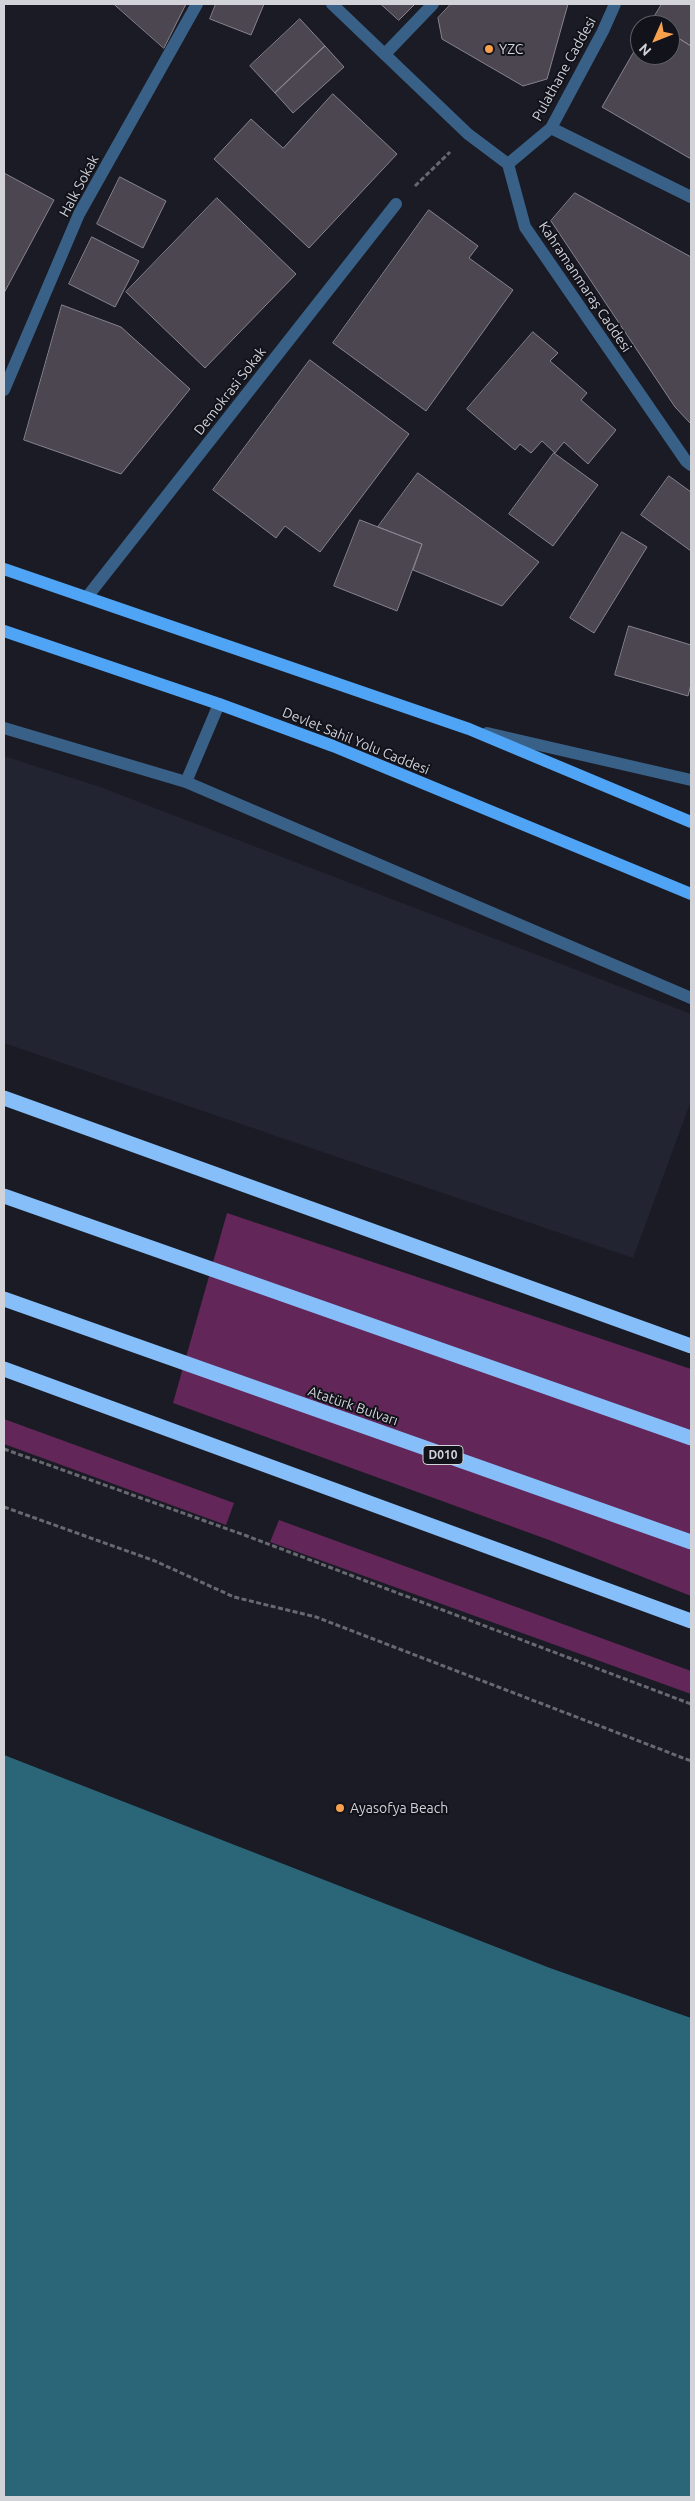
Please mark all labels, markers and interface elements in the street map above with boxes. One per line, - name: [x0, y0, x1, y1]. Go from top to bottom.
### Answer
- street label: Pulathane Caddesi: [528, 14, 600, 124]
- north arrow: [630, 15, 680, 65]
- text: N: [636, 40, 654, 59]
- place label: YZC: [499, 41, 523, 57]
- marker: YZC: [483, 43, 495, 55]
- street label: Halk Sokak: [56, 152, 102, 220]
- street label: Kahramanmaraş Caddesi: [535, 219, 635, 355]
- street label: Demokrasi Sokak: [190, 344, 270, 438]
- street label: Devlet Sahil Yolu Caddesi: [280, 704, 432, 778]
- street label: Atatürk Bulvarı: [306, 1383, 400, 1429]
- road number: D010: [423, 1446, 463, 1464]
- place label: Ayasofya Beach: [350, 1800, 448, 1816]
- marker: Ayasofya Beach: [334, 1802, 346, 1814]

